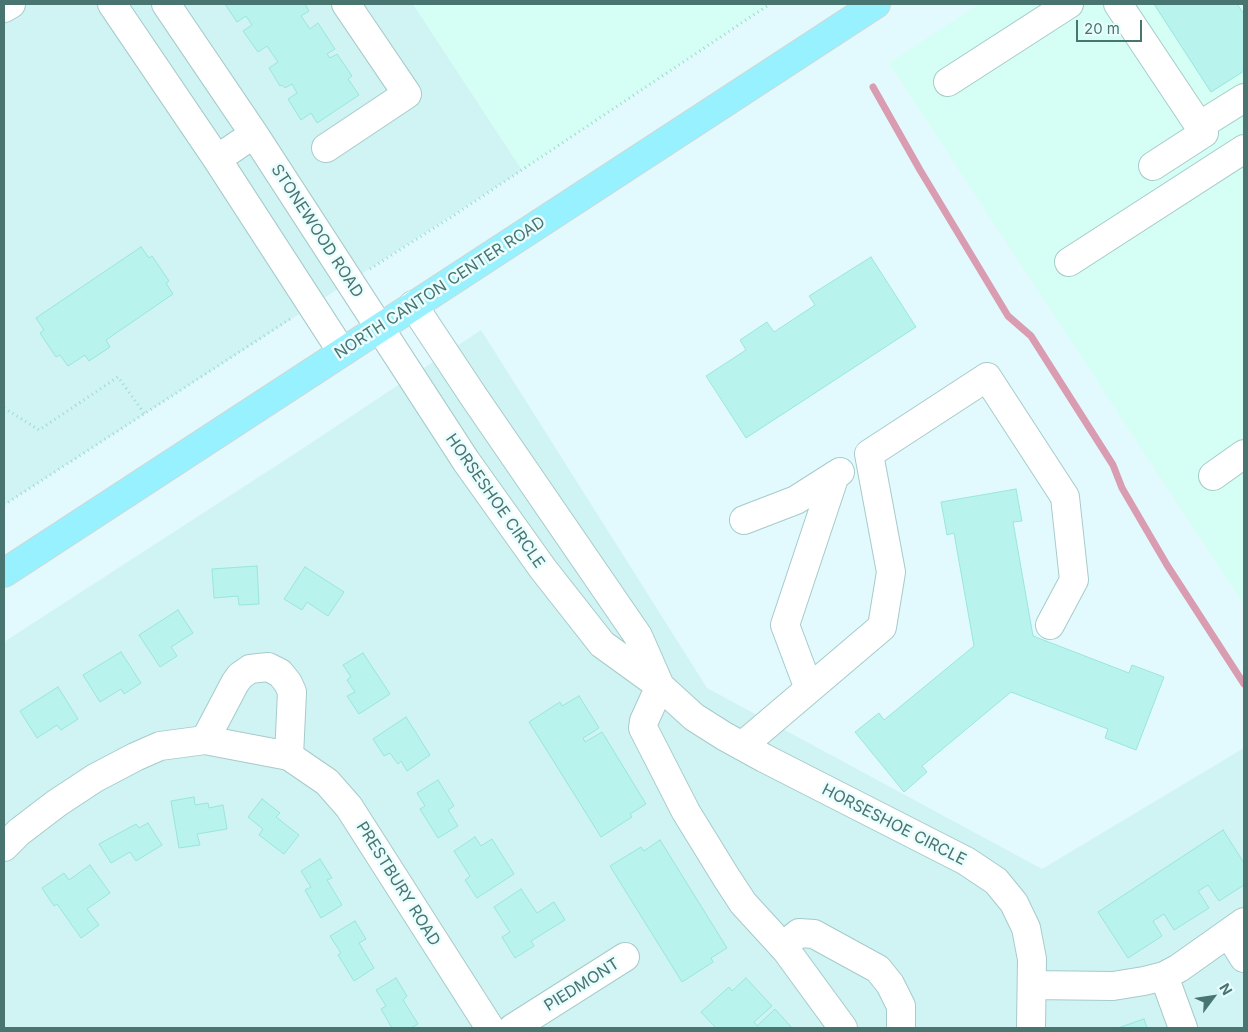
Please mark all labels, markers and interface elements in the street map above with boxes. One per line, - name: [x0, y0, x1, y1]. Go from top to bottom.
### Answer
- scale bar: [1078, 10, 1144, 42]
- text: 20 m: [1084, 19, 1120, 38]
- street label: STONEWOOD ROAD: [267, 161, 367, 301]
- street label: NORTH CANTON CENTER ROAD: [331, 213, 549, 363]
- street label: HORSESHOE CIRCLE: [441, 430, 549, 572]
- street label: HORSESHOE CIRCLE: [819, 780, 969, 870]
- street label: PRESTBURY ROAD: [352, 818, 444, 950]
- street label: PIEDMONT: [541, 954, 623, 1016]
- north arrow: [1188, 972, 1238, 1022]
- text: N: [1216, 980, 1236, 998]

